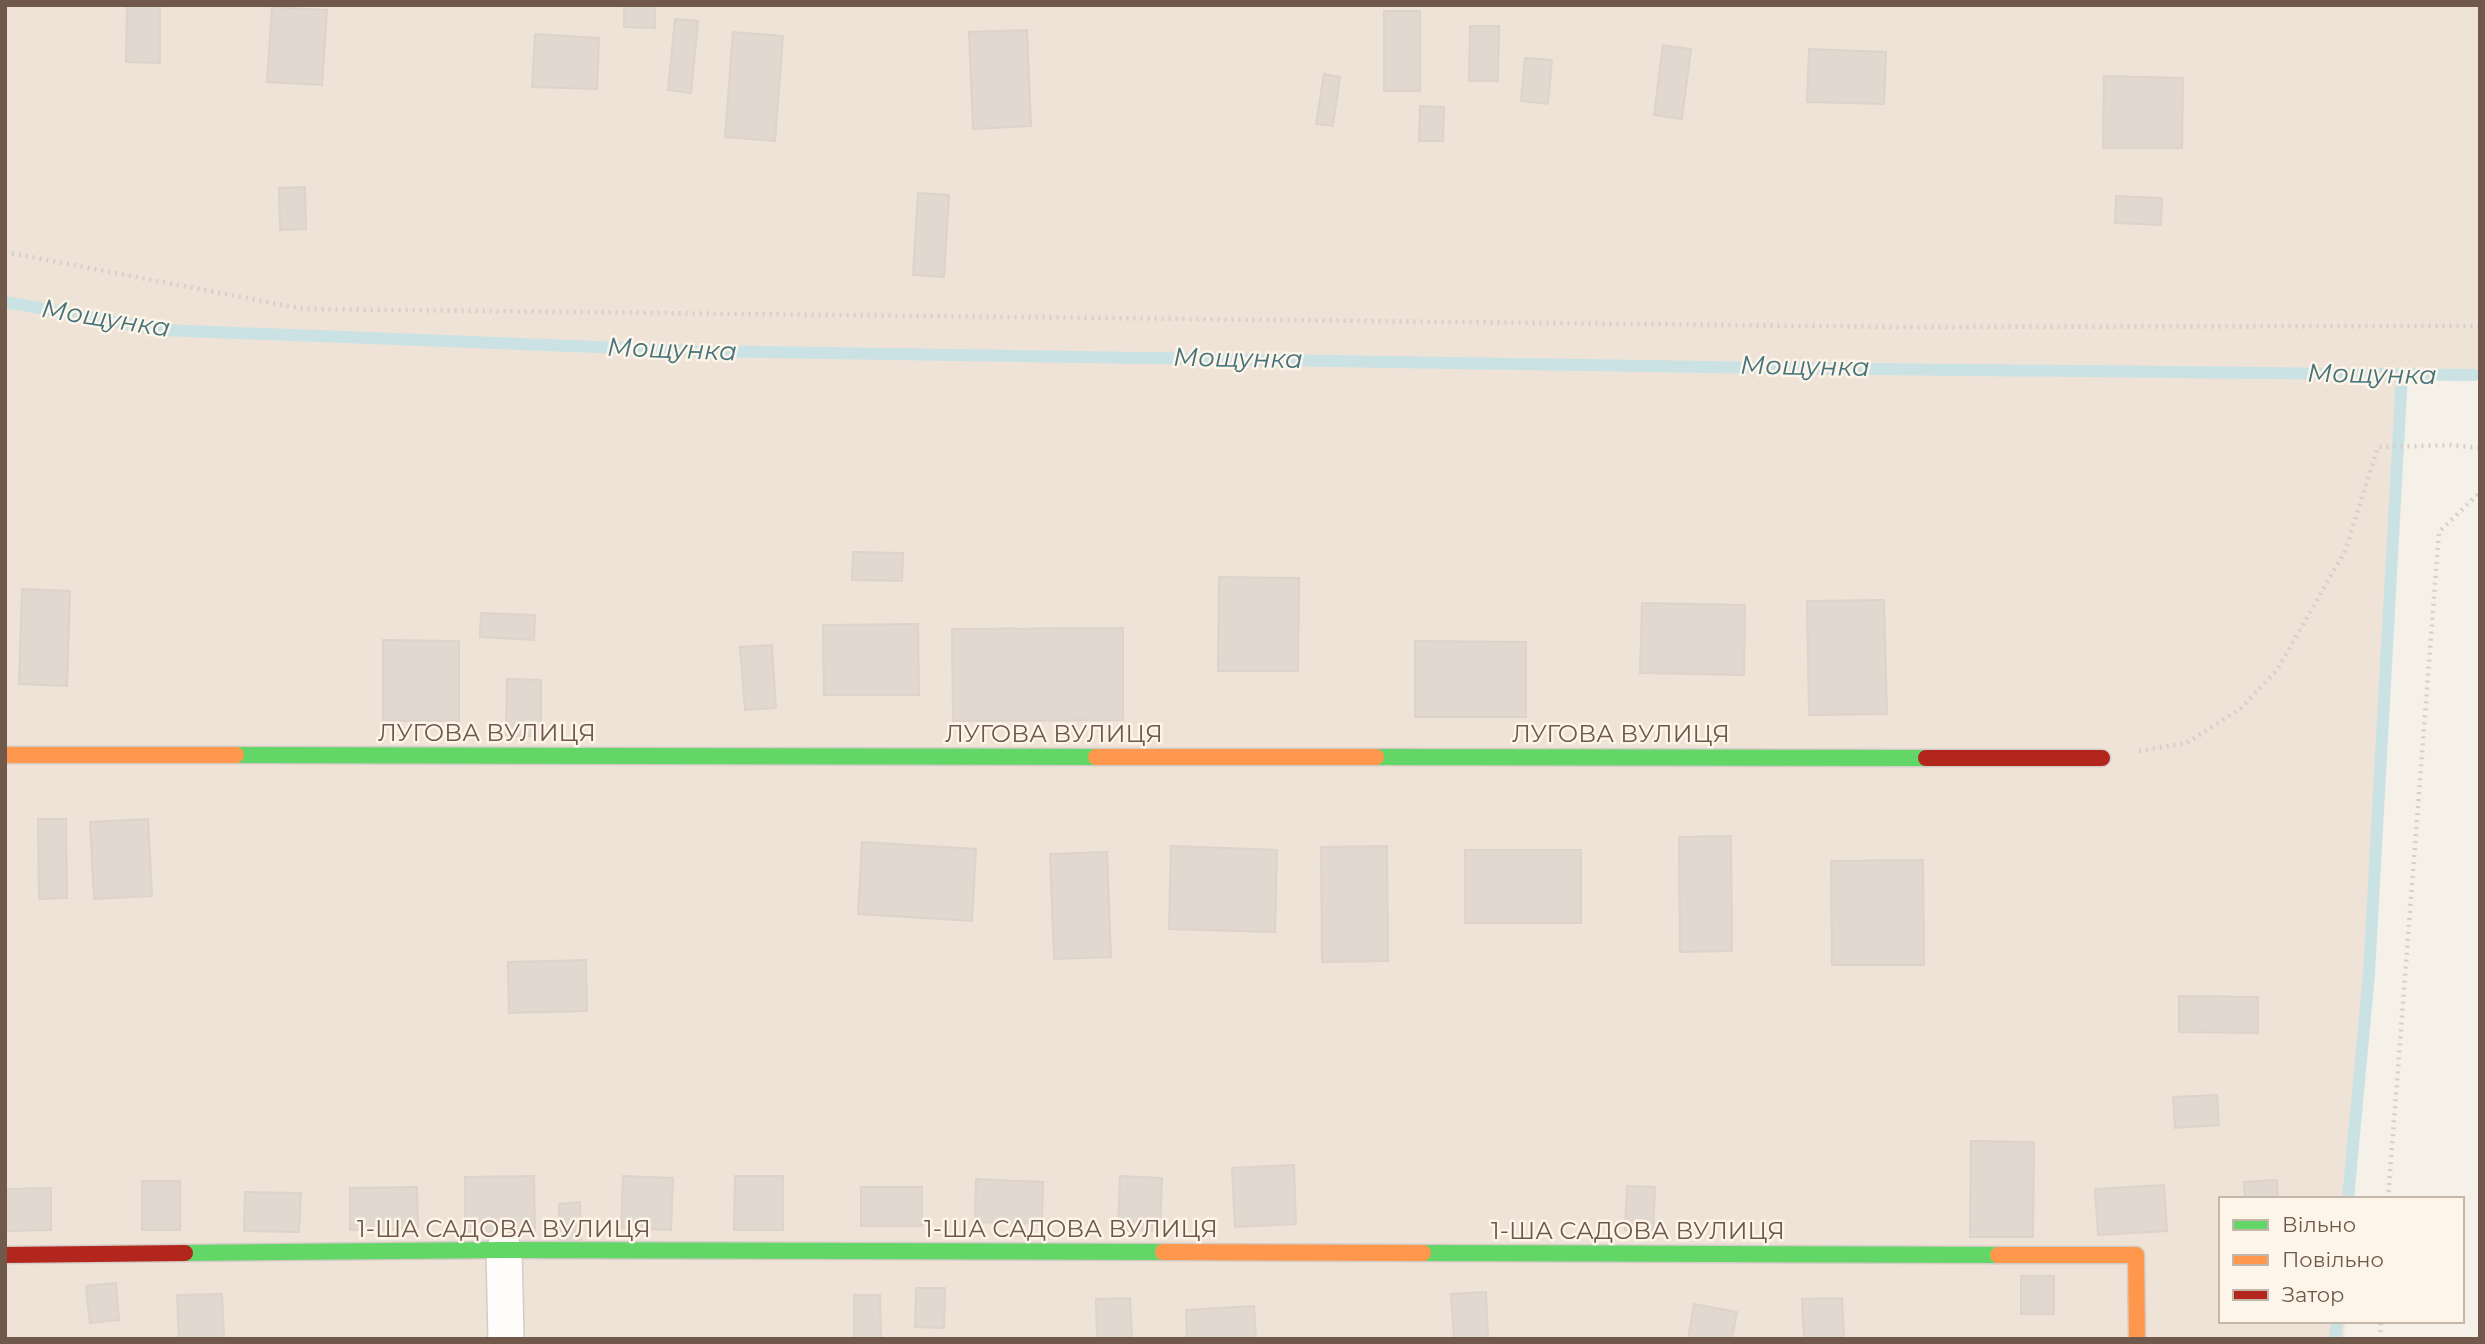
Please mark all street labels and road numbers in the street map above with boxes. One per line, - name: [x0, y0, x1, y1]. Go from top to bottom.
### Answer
- street label: ЛУГОВА ВУЛИЦЯ: [378, 718, 596, 747]
- street label: ЛУГОВА ВУЛИЦЯ: [945, 719, 1163, 748]
- street label: ЛУГОВА ВУЛИЦЯ: [1512, 719, 1730, 748]
- street label: 1-ША САДОВА ВУЛИЦЯ: [357, 1214, 651, 1243]
- street label: 1-ША САДОВА ВУЛИЦЯ: [924, 1214, 1218, 1243]
- street label: 1-ША САДОВА ВУЛИЦЯ: [1491, 1216, 1785, 1245]

